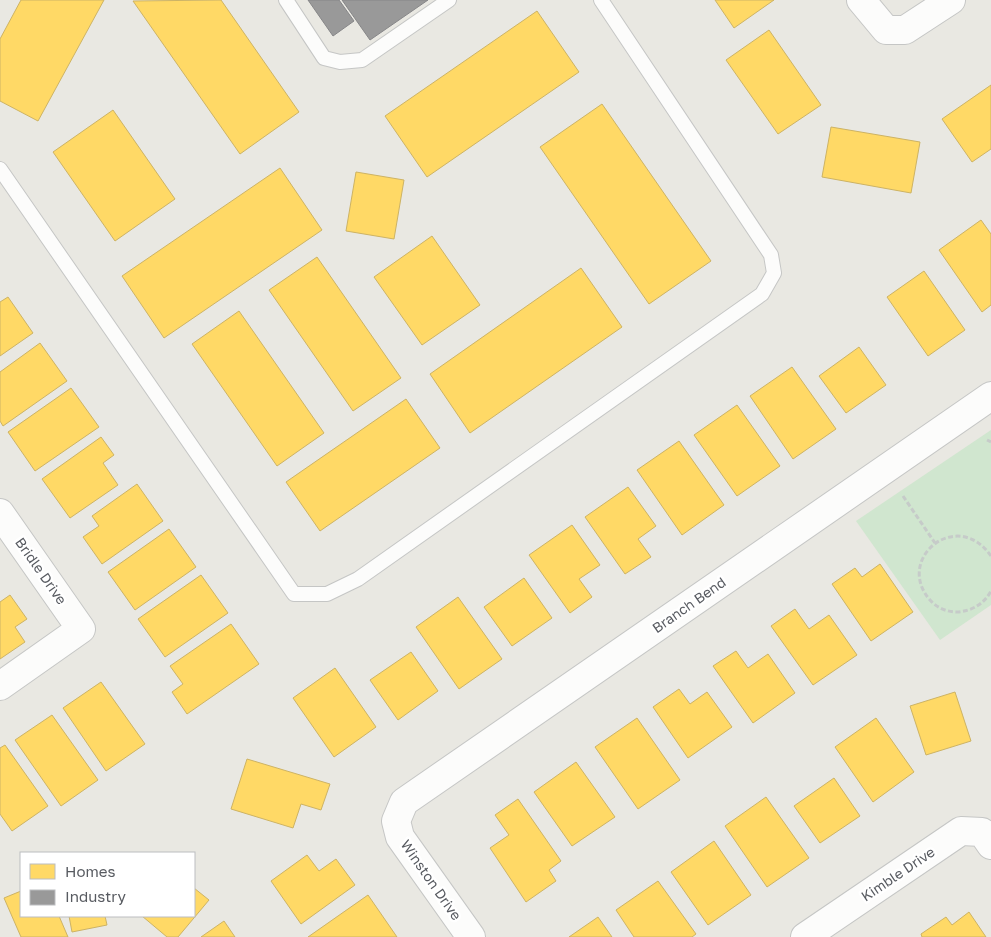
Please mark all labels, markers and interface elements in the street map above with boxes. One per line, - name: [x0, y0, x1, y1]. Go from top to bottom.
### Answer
- street label: Bridle Drive: [12, 534, 71, 607]
- street label: Branch Bend: [649, 573, 729, 636]
- street label: Winston Drive: [397, 836, 465, 923]
- street label: Kimble Drive: [858, 843, 938, 904]
- legend: [20, 852, 195, 917]
- text: Homes: [65, 862, 115, 880]
- text: Industry: [65, 887, 126, 905]

